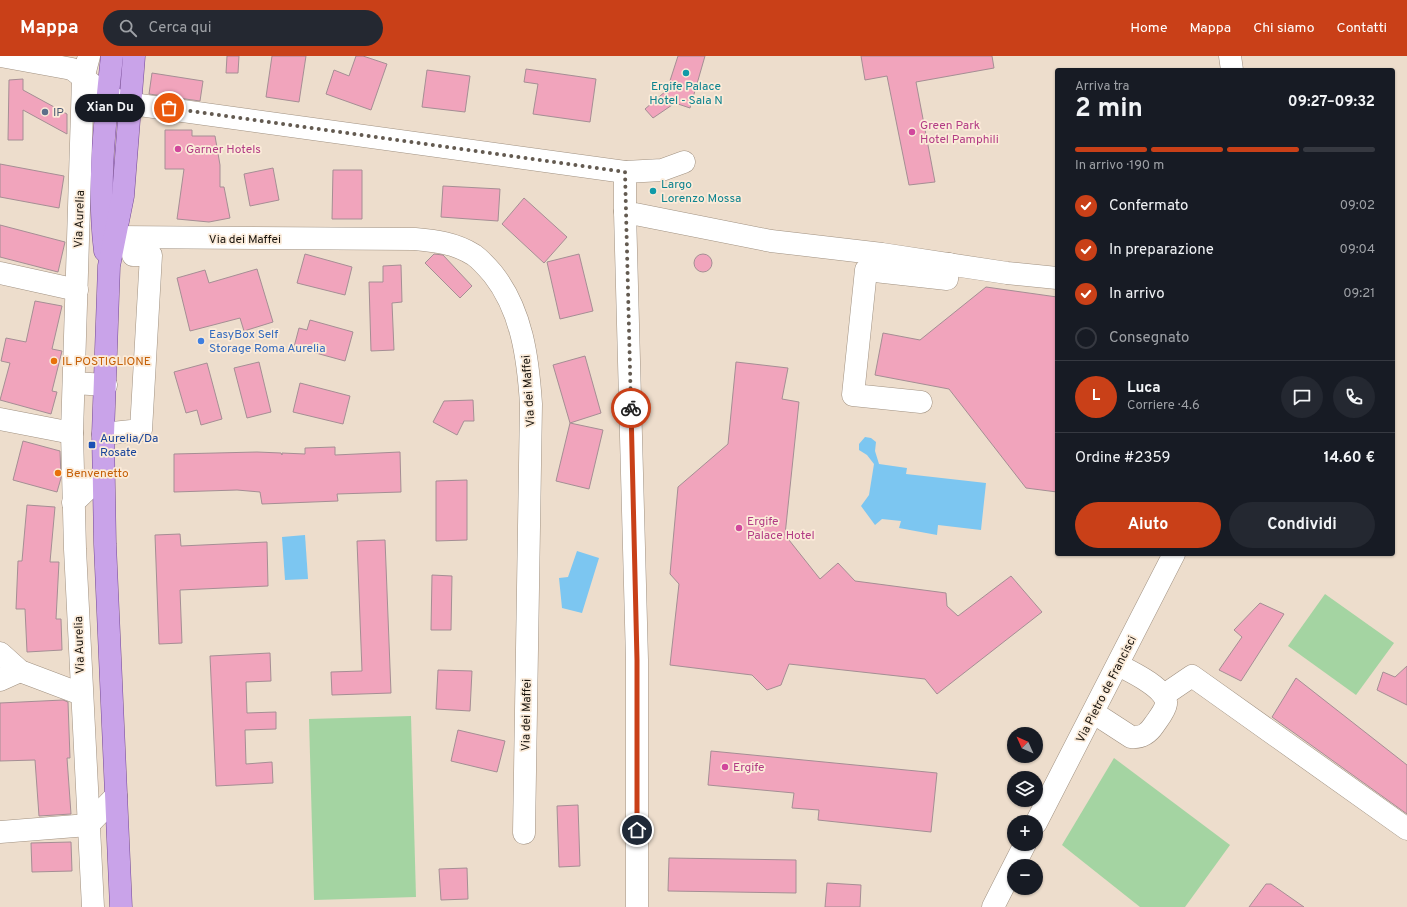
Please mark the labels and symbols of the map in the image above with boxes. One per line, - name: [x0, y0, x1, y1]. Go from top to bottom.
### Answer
- marker: Ergife Palace Hotel - Sala N: [681, 68, 691, 78]
- place label: Ergife Palace Hotel - Sala N: [649, 79, 723, 109]
- pin: [152, 91, 186, 125]
- callout: Xian Du: [75, 94, 145, 122]
- place label: IP: [53, 105, 64, 121]
- marker: IP: [40, 107, 50, 117]
- place label: Green Park Hotel Pamphili: [920, 118, 999, 148]
- marker: Green Park Hotel Pamphili: [907, 127, 917, 137]
- place label: Garner Hotels: [186, 142, 261, 158]
- marker: Garner Hotels: [173, 144, 183, 154]
- place label: Largo Lorenzo Mossa: [661, 177, 741, 207]
- marker: Largo Lorenzo Mossa: [648, 186, 658, 196]
- street label: Via Aurelia: [71, 190, 89, 248]
- street label: Via dei Maffei: [209, 232, 281, 248]
- place label: EasyBox Self Storage Roma Aurelia: [209, 327, 325, 357]
- marker: EasyBox Self Storage Roma Aurelia: [196, 336, 206, 346]
- place label: IL POSTIGLIONE: [62, 354, 151, 370]
- street label: Via dei Maffei: [518, 354, 539, 428]
- marker: IL POSTIGLIONE: [49, 356, 59, 366]
- courier: [611, 388, 651, 428]
- place label: Aurelia/Da Rosate: [100, 431, 158, 461]
- marker: Aurelia/Da Rosate: [87, 440, 97, 450]
- place label: Benvenetto: [66, 466, 129, 482]
- marker: Benvenetto: [53, 468, 63, 478]
- place label: Ergife Palace Hotel: [747, 514, 815, 544]
- marker: Ergife Palace Hotel: [734, 523, 744, 533]
- street label: Via Aurelia: [71, 616, 89, 674]
- street label: Via Pietro de Francisci: [1073, 633, 1141, 746]
- street label: Via dei Maffei: [518, 679, 536, 751]
- north arrow: [1007, 727, 1043, 763]
- place label: Ergife: [733, 760, 764, 776]
- marker: Ergife: [720, 762, 730, 772]
- pin: [620, 813, 654, 847]

